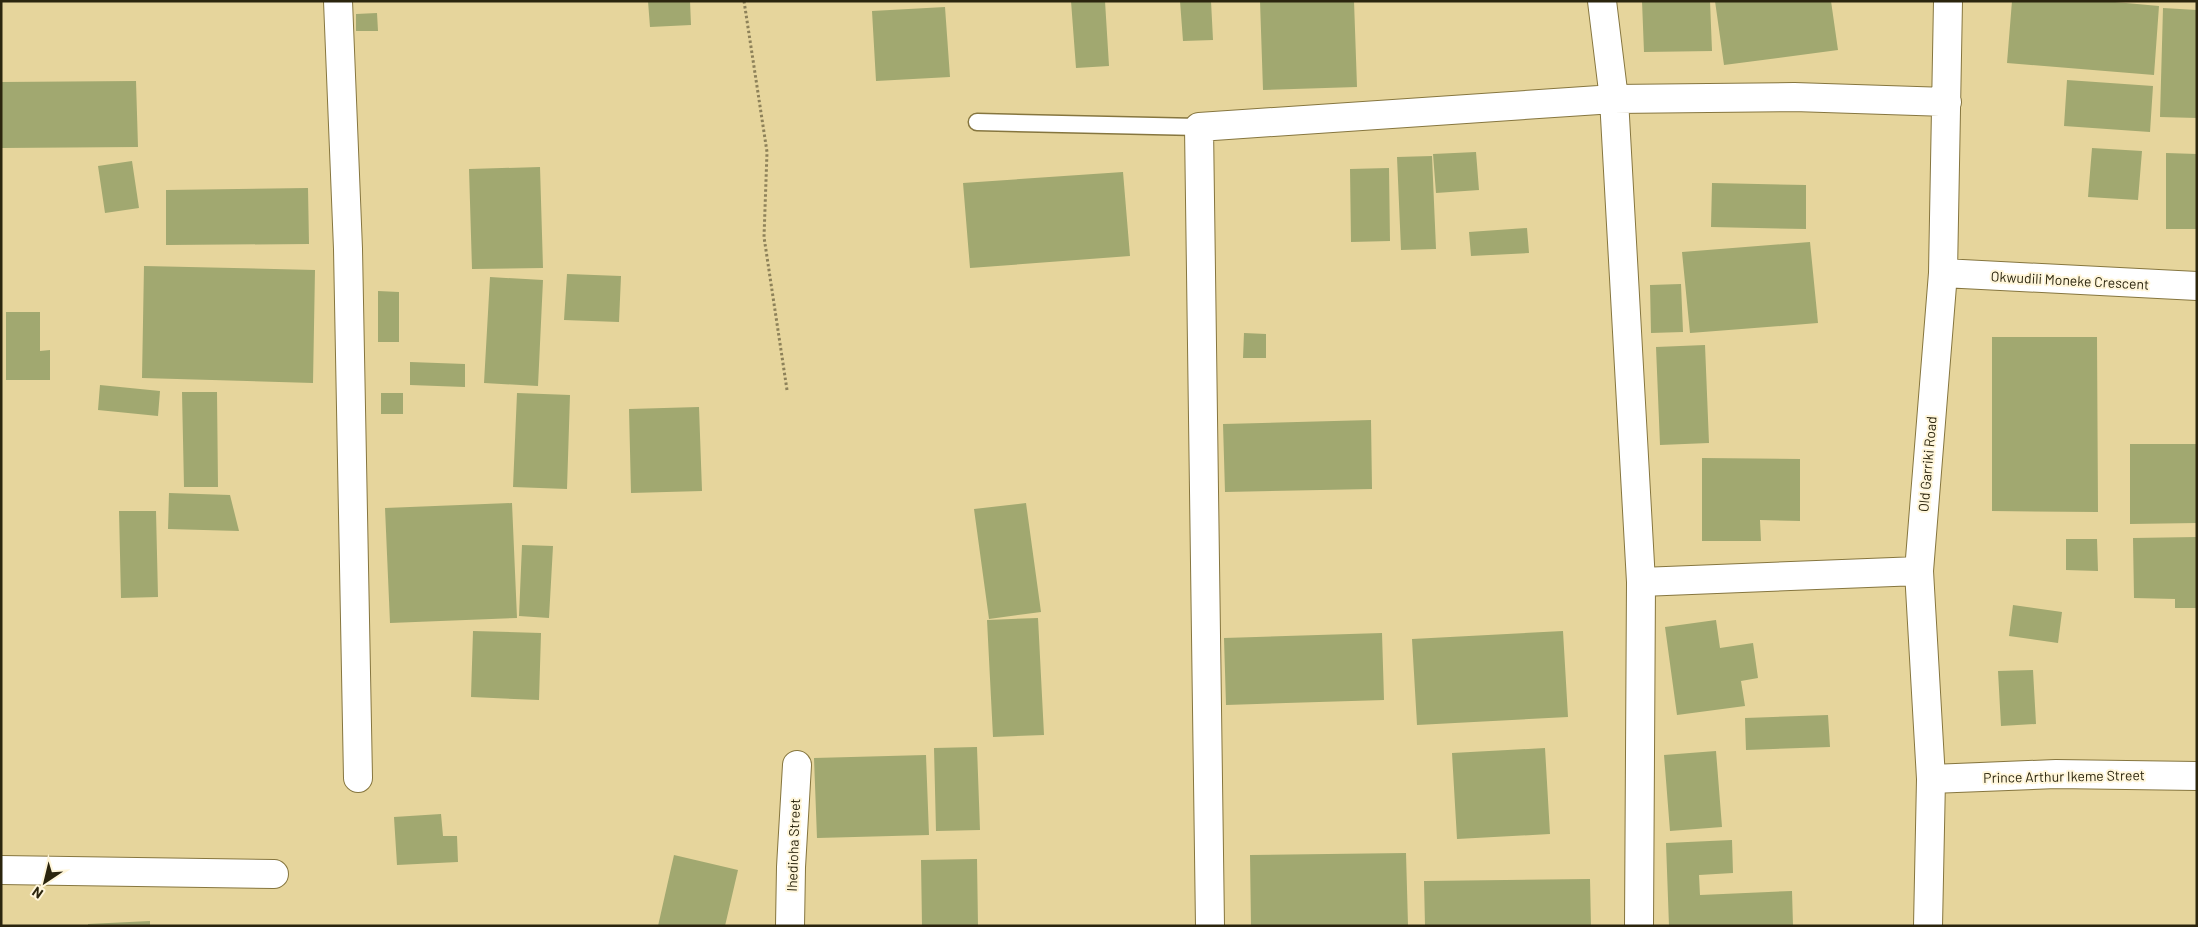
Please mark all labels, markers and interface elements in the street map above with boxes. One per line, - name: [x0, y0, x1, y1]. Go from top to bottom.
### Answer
- street label: Okwudili Moneke Crescent: [1990, 267, 2150, 293]
- street label: Old Garriki Road: [1914, 415, 1940, 513]
- street label: Prince Arthur Ikeme Street: [1983, 766, 2145, 786]
- street label: Ihedioha Street: [783, 798, 803, 892]
- north arrow: [20, 857, 70, 907]
- text: N: [29, 883, 46, 903]

